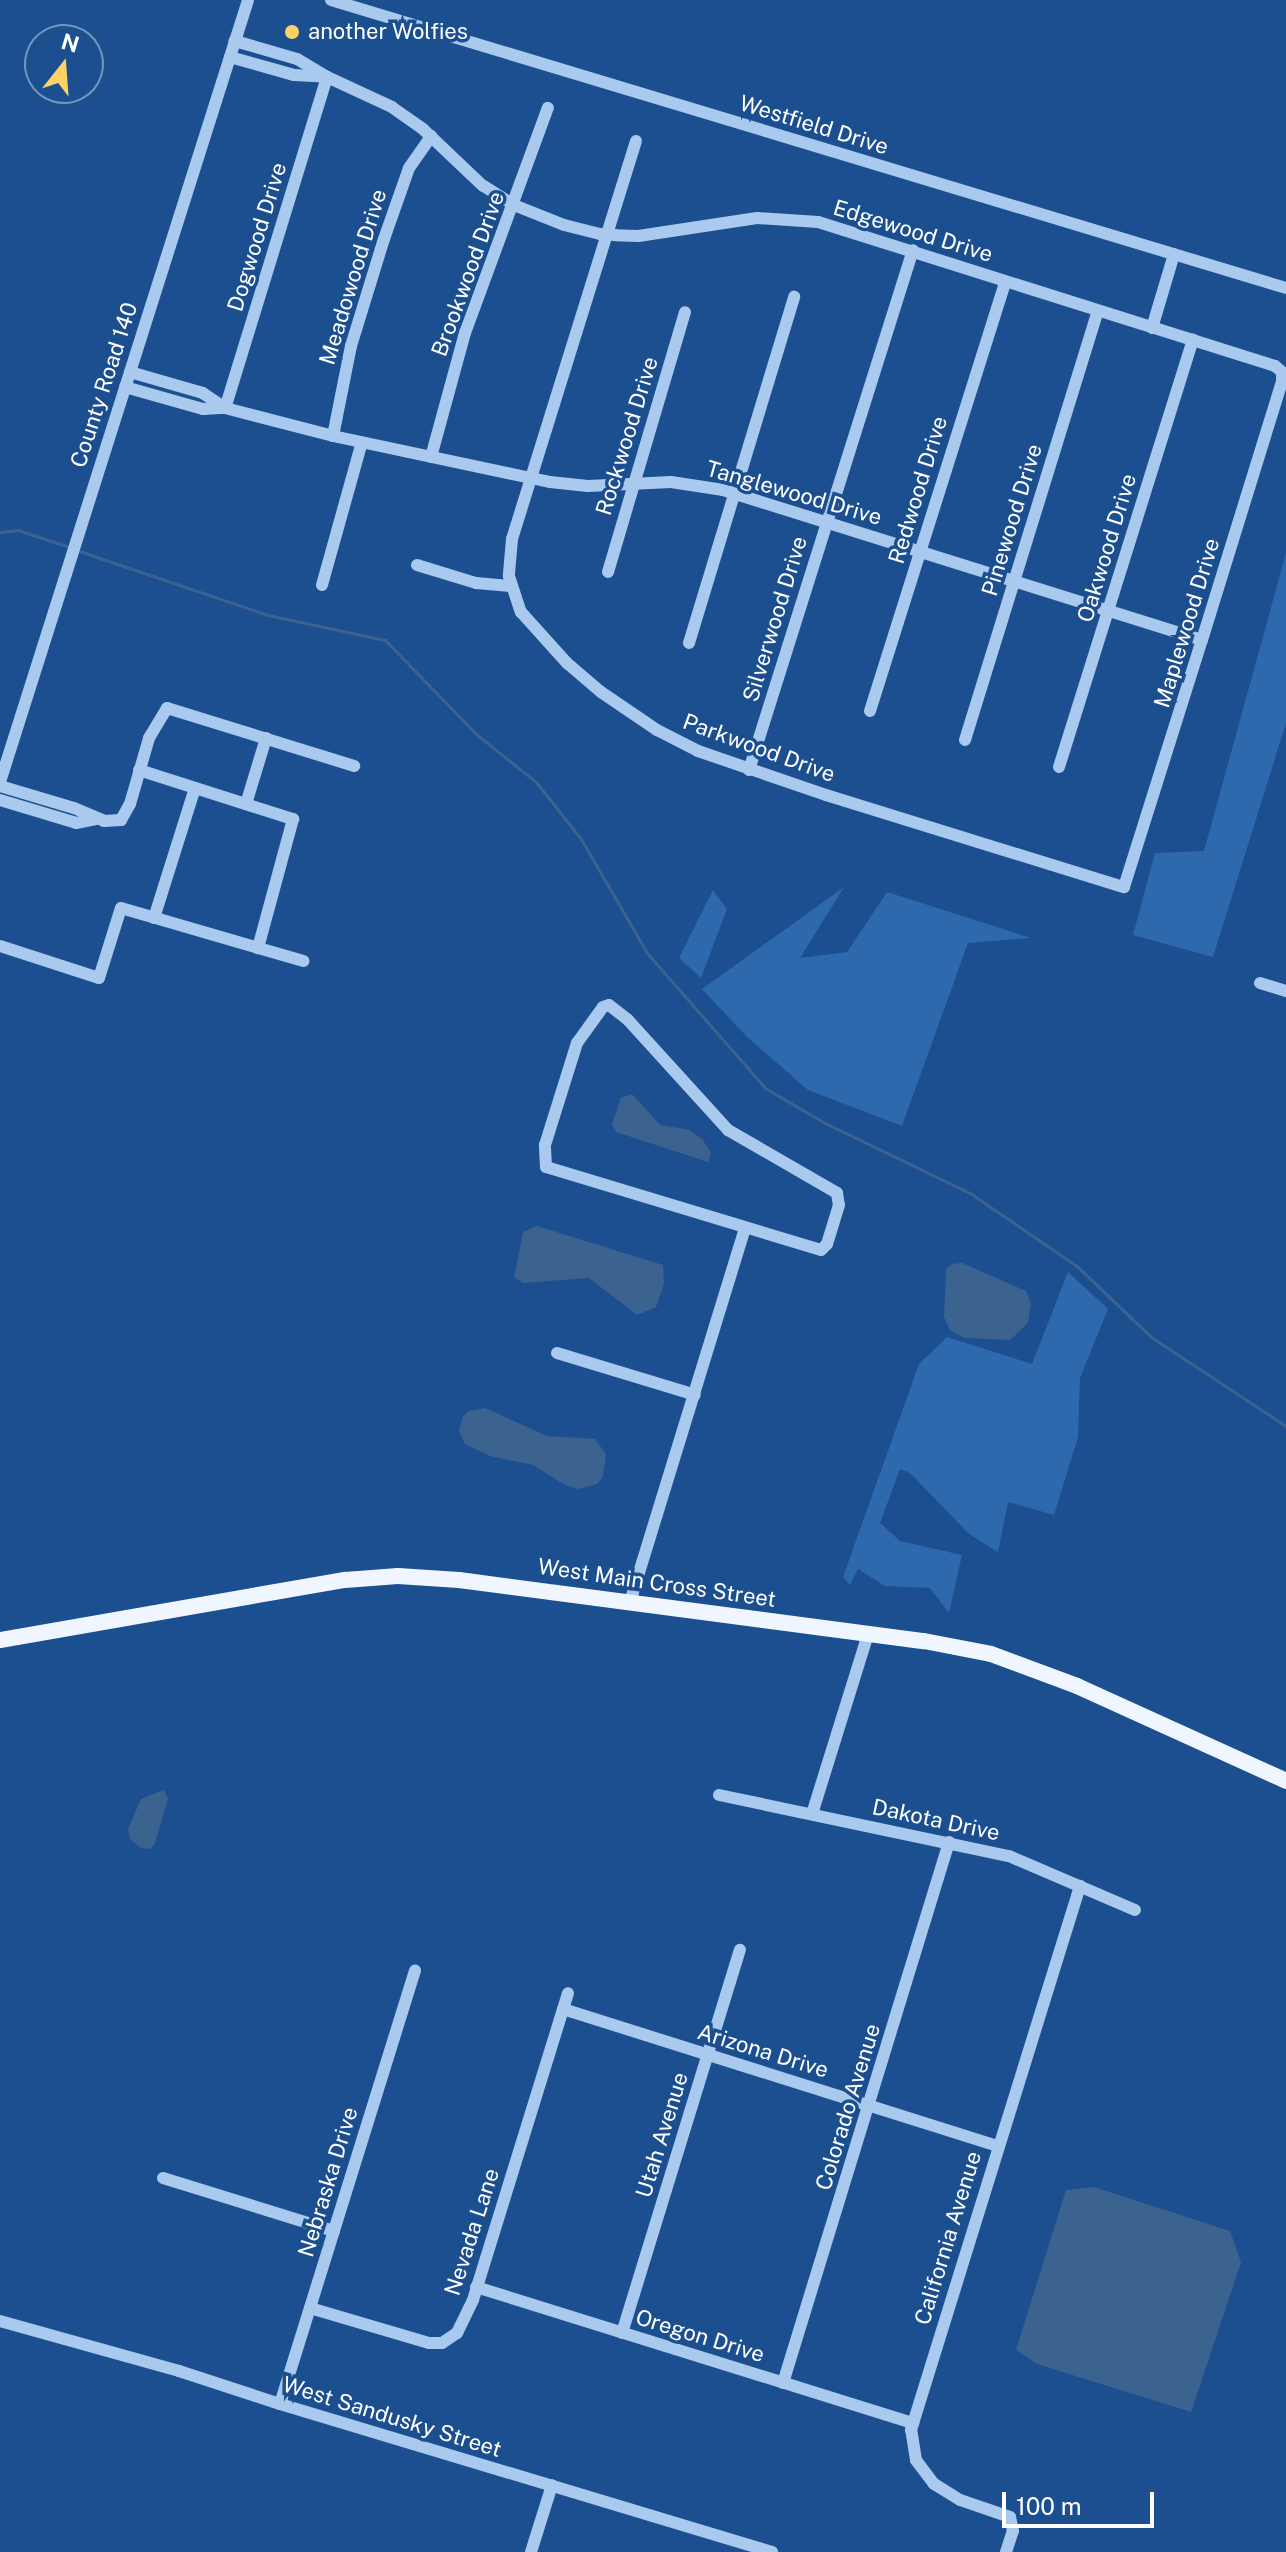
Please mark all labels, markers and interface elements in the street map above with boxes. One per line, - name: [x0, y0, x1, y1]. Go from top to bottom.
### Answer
- place label: another Wolfies: [308, 19, 468, 45]
- marker: another Wolfies: [283, 23, 301, 41]
- north arrow: [24, 24, 104, 104]
- text: N: [58, 28, 82, 58]
- street label: Westfield Drive: [736, 90, 892, 160]
- street label: Dogwood Drive: [222, 159, 292, 315]
- street label: Meadowood Drive: [314, 186, 392, 368]
- street label: Brookwood Drive: [426, 188, 510, 360]
- street label: Edgewood Drive: [830, 194, 996, 268]
- street label: County Road 140: [65, 299, 143, 471]
- street label: Rockwood Drive: [590, 354, 664, 518]
- street label: Redwood Drive: [883, 413, 953, 567]
- street label: Pinewood Drive: [976, 441, 1048, 599]
- street label: Tanglewood Drive: [703, 455, 885, 531]
- street label: Oakwood Drive: [1072, 471, 1142, 625]
- street label: Silverwood Drive: [737, 533, 813, 705]
- street label: Maplewood Drive: [1149, 535, 1225, 711]
- street label: Parkwood Drive: [679, 708, 839, 788]
- street label: West Main Cross Street: [536, 1553, 778, 1613]
- street label: Dakota Drive: [870, 1794, 1002, 1846]
- street label: Arizona Drive: [694, 2019, 832, 2083]
- street label: Colorado Avenue: [810, 2020, 886, 2194]
- street label: Utah Avenue: [630, 2069, 694, 2201]
- street label: Nebraska Drive: [293, 2104, 363, 2260]
- street label: California Avenue: [909, 2148, 987, 2328]
- street label: Nevada Lane: [439, 2165, 505, 2299]
- street label: Oregon Drive: [632, 2304, 768, 2368]
- street label: West Sandusky Street: [279, 2371, 505, 2463]
- scale bar: [1006, 2476, 1158, 2526]
- text: 100 m: [1016, 2492, 1082, 2520]

